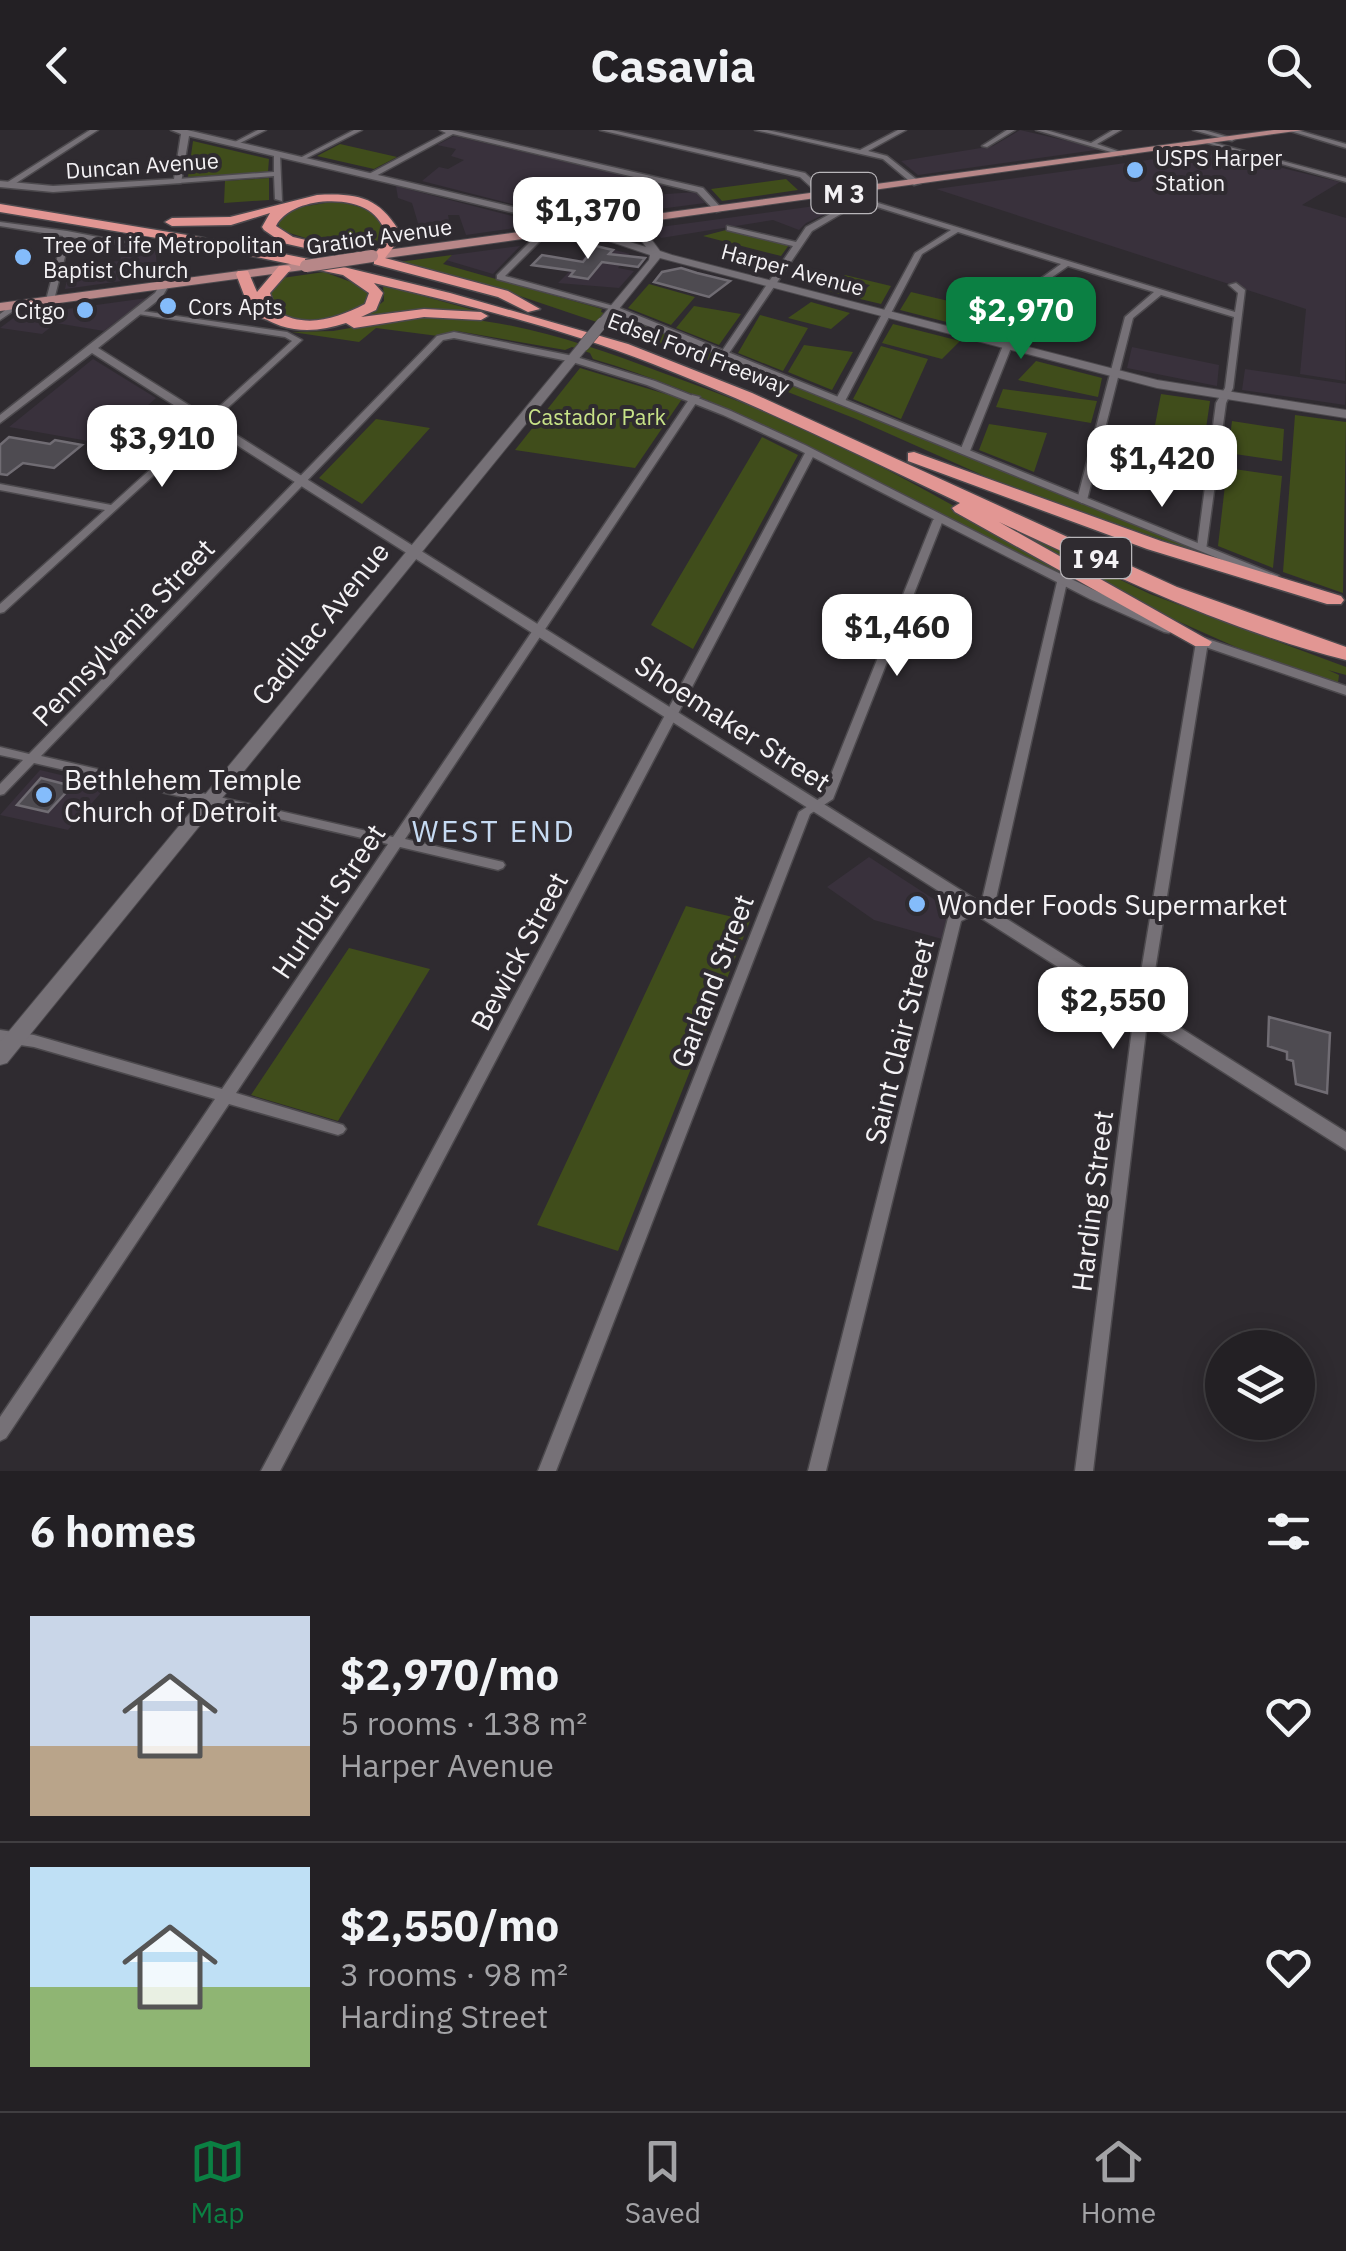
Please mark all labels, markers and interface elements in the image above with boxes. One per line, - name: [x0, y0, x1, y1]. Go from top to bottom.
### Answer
- text: Casavia: [590, 36, 756, 94]
- icon: back: [30, 38, 85, 93]
- icon: search: [1261, 38, 1316, 93]
- place label: USPS Harper Station: [1155, 143, 1282, 197]
- street label: Duncan Avenue: [64, 145, 220, 185]
- marker: USPS Harper Station: [1124, 159, 1146, 181]
- road number: M 3: [812, 173, 876, 213]
- pin: $1,370: [507, 177, 669, 262]
- text: $1,370: [535, 188, 641, 230]
- street label: Gratiot Avenue: [304, 211, 454, 261]
- place label: Tree of Life Metropolitan Baptist Church: [43, 230, 284, 284]
- street label: Harper Avenue: [718, 236, 868, 302]
- marker: Tree of Life Metropolitan Baptist Church: [12, 246, 34, 268]
- pin: $2,970: [940, 277, 1102, 362]
- text: $2,970: [968, 288, 1074, 330]
- place label: Cors Apts: [188, 292, 283, 321]
- marker: Cors Apts: [157, 295, 179, 317]
- place label: Citgo: [15, 296, 65, 325]
- marker: Citgo: [74, 299, 96, 321]
- street label: Edsel Ford Freeway: [604, 305, 794, 401]
- park label: Castador Park: [528, 402, 667, 431]
- pin: $3,910: [81, 405, 243, 490]
- text: $3,910: [109, 416, 215, 458]
- pin: $1,420: [1081, 425, 1243, 510]
- text: $1,420: [1109, 436, 1215, 478]
- street label: Pennsylvania Street: [24, 530, 222, 734]
- street label: Cadillac Avenue: [243, 534, 397, 712]
- road number: I 94: [1061, 538, 1131, 578]
- pin: $1,460: [816, 594, 978, 679]
- text: $1,460: [844, 605, 950, 647]
- street label: Shoemaker Street: [628, 646, 838, 800]
- place label: Bethlehem Temple Church of Detroit: [64, 761, 302, 830]
- marker: Bethlehem Temple Church of Detroit: [33, 784, 55, 806]
- district label: WEST END: [412, 811, 576, 850]
- street label: Hurlbut Street: [263, 816, 393, 986]
- street label: Bewick Street: [462, 865, 576, 1037]
- place label: Wonder Foods Supermarket: [937, 886, 1288, 923]
- street label: Garland Street: [662, 889, 762, 1073]
- marker: Wonder Foods Supermarket: [906, 893, 928, 915]
- street label: Saint Clair Street: [856, 934, 942, 1148]
- pin: $2,550: [1032, 967, 1194, 1052]
- text: $2,550: [1060, 978, 1166, 1020]
- street label: Harding Street: [1063, 1108, 1121, 1294]
- map controls: [1205, 1330, 1315, 1440]
- button: layers: [1205, 1330, 1315, 1440]
- text: 6 homes: [30, 1504, 196, 1559]
- icon: filters: [1261, 1504, 1316, 1559]
- text: $2,970/mo: [340, 1647, 559, 1702]
- icon: home: [110, 1656, 230, 1776]
- icon: heart: [1261, 1689, 1316, 1744]
- text: 5 rooms · 138 m²: [340, 1702, 587, 1744]
- text: Harper Avenue: [340, 1744, 554, 1786]
- text: $2,550/mo: [340, 1898, 559, 1953]
- icon: home: [110, 1907, 230, 2027]
- icon: heart: [1261, 1940, 1316, 1995]
- text: 3 rooms · 98 m²: [340, 1953, 568, 1995]
- text: Harding Street: [340, 1995, 548, 2037]
- tab: Map: [190, 2134, 245, 2231]
- tab: Saved: [625, 2134, 701, 2231]
- tab: Home: [1081, 2134, 1156, 2231]

